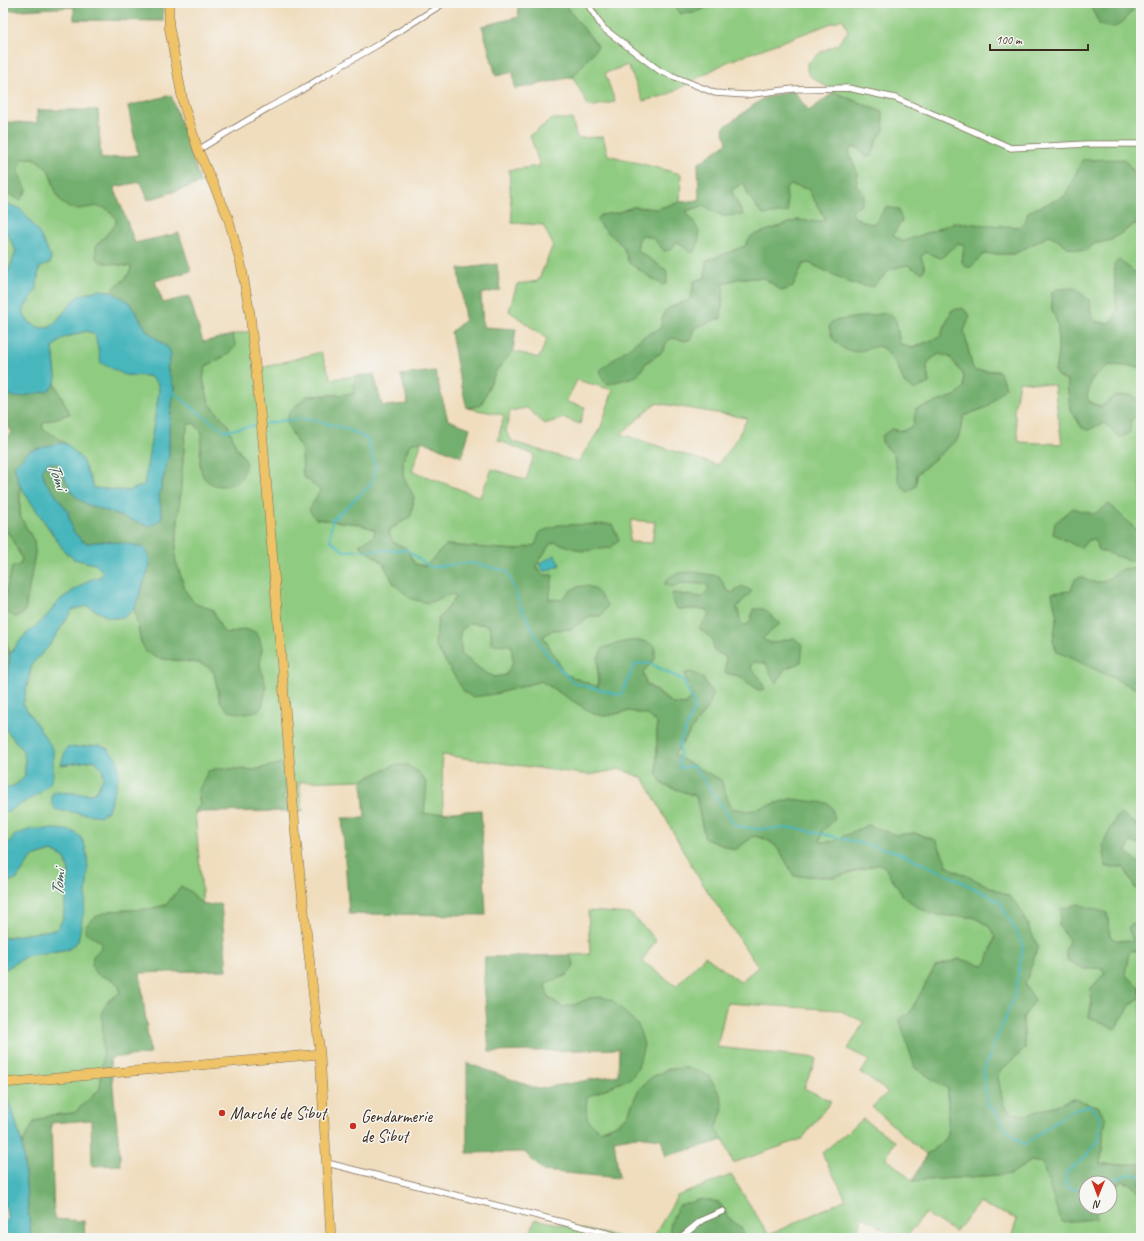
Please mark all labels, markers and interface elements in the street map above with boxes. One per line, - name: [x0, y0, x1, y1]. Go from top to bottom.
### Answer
- scale bar: [990, 26, 1088, 52]
- text: 100 m: [996, 32, 1023, 48]
- water label: Tomi: [43, 460, 74, 497]
- water label: Tomi: [46, 864, 70, 897]
- place label: Marché de Sibut: [230, 1103, 329, 1124]
- place label: Gendarmerie de Sibut: [361, 1106, 433, 1147]
- marker: Marché de Sibut: [217, 1108, 227, 1118]
- marker: Gendarmerie de Sibut: [348, 1121, 358, 1131]
- north arrow: [1078, 1175, 1118, 1215]
- text: N: [1092, 1198, 1101, 1212]

